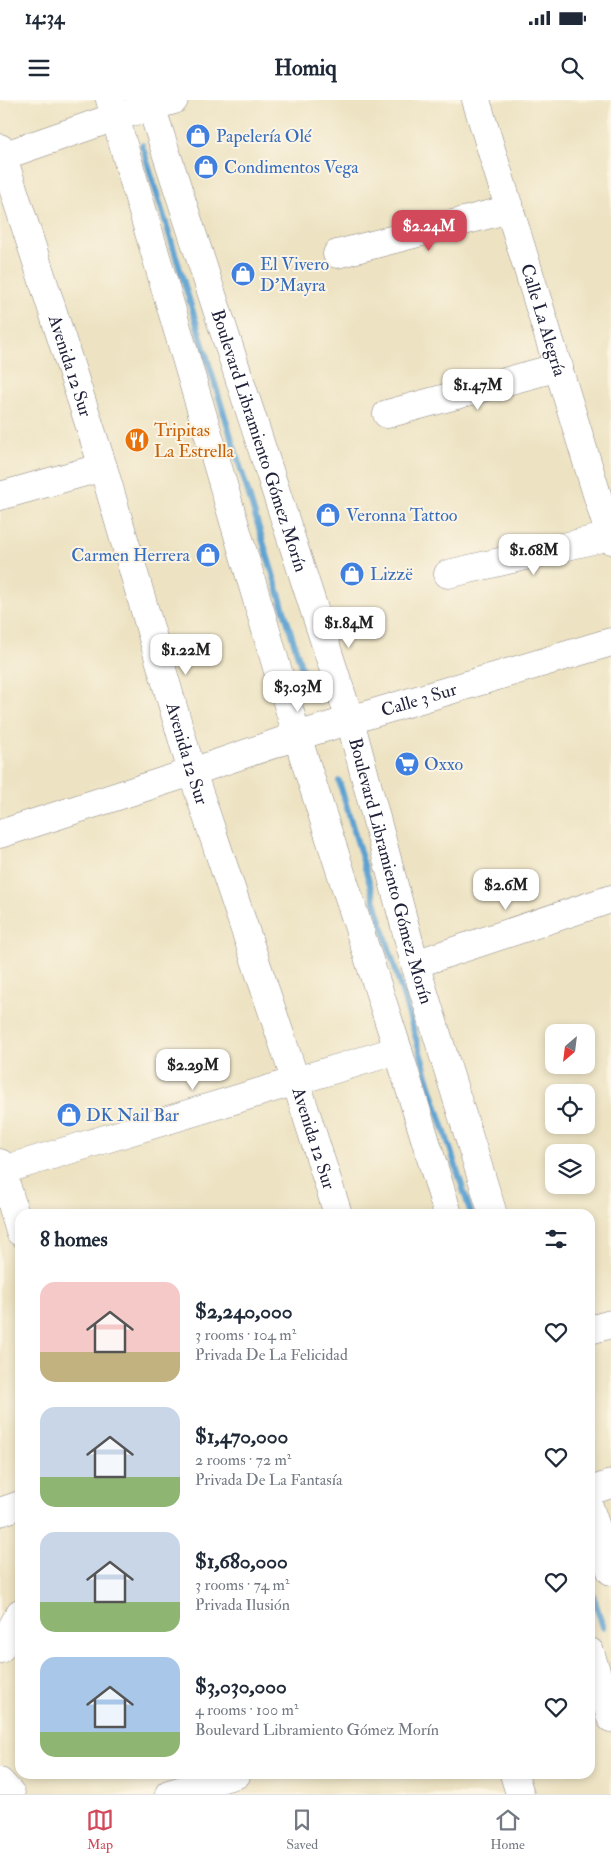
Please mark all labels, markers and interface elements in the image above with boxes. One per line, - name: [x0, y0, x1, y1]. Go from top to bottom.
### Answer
- text: 14:34: [25, 6, 64, 30]
- icon: menu: [25, 54, 53, 82]
- text: Homiq: [274, 54, 337, 82]
- icon: search: [558, 54, 586, 82]
- shop icon: Papelería Olé: [185, 123, 211, 149]
- place label: Papelería Olé: [216, 125, 312, 148]
- shop icon: Condimentos Vega: [193, 154, 219, 180]
- place label: Condimentos Vega: [224, 156, 359, 179]
- pin: $2.24M: [388, 210, 470, 252]
- text: $2.24M: [403, 216, 455, 236]
- place label: El Vivero D'Mayra: [260, 253, 330, 297]
- shop icon: El Vivero D'Mayra: [230, 261, 256, 287]
- street label: Calle La Alegría: [515, 261, 571, 380]
- street label: Boulevard Libramiento Gómez Morín: [206, 306, 312, 575]
- street label: Avenida 12 Sur: [42, 311, 97, 420]
- pin: $1.47M: [437, 368, 519, 411]
- text: $1.47M: [453, 375, 503, 395]
- place label: Tripitas La Estrella: [154, 419, 235, 463]
- restaurant icon: Tripitas La Estrella: [124, 427, 150, 453]
- shop icon: Veronna Tattoo: [315, 502, 341, 528]
- place label: Veronna Tattoo: [346, 504, 458, 527]
- pin: $1.68M: [493, 534, 575, 576]
- text: $1.68M: [510, 540, 558, 560]
- shop icon: Carmen Herrera: [195, 542, 221, 568]
- place label: Carmen Herrera: [71, 544, 191, 567]
- shop icon: Lizzë: [339, 561, 365, 587]
- place label: Lizzë: [370, 563, 413, 586]
- pin: $1.84M: [308, 606, 390, 649]
- text: $1.84M: [324, 613, 374, 633]
- pin: $1.22M: [145, 634, 227, 676]
- text: $1.22M: [161, 640, 211, 660]
- pin: $3.03M: [257, 670, 339, 713]
- text: $3.03M: [274, 677, 322, 697]
- street label: Calle 3 Sur: [378, 678, 460, 722]
- street label: Avenida 12 Sur: [160, 699, 213, 808]
- street label: Boulevard Libramiento Gómez Morín: [343, 735, 438, 1007]
- supermarket icon: Oxxo: [394, 751, 420, 777]
- place label: Oxxo: [424, 753, 463, 776]
- pin: $2.6M: [471, 868, 541, 911]
- text: $2.6M: [484, 875, 528, 895]
- north arrow: [545, 1024, 595, 1074]
- map controls: [545, 1024, 595, 1194]
- pin: $2.29M: [152, 1048, 234, 1091]
- text: $2.29M: [167, 1055, 219, 1075]
- street label: Avenida 12 Sur: [286, 1084, 340, 1193]
- button: locate: [545, 1084, 595, 1134]
- shop icon: DK Nail Bar: [56, 1102, 82, 1128]
- place label: DK Nail Bar: [86, 1104, 179, 1127]
- button: layers: [545, 1144, 595, 1194]
- icon: filters: [542, 1225, 570, 1253]
- text: 8 homes: [40, 1226, 108, 1253]
- text: $2,240,000: [195, 1298, 293, 1325]
- icon: home: [80, 1302, 140, 1362]
- icon: heart: [542, 1318, 570, 1346]
- text: 3 rooms · 104 m²: [195, 1325, 296, 1345]
- text: Privada De La Felicidad: [195, 1345, 348, 1365]
- text: $1,470,000: [195, 1423, 288, 1450]
- icon: home: [80, 1427, 140, 1487]
- icon: heart: [542, 1443, 570, 1471]
- text: 2 rooms · 72 m²: [195, 1450, 291, 1470]
- text: Privada De La Fantasía: [195, 1470, 343, 1490]
- text: $1,680,000: [195, 1548, 288, 1575]
- icon: home: [80, 1552, 140, 1612]
- icon: heart: [542, 1568, 570, 1596]
- text: 3 rooms · 74 m²: [195, 1575, 289, 1595]
- text: Privada Ilusión: [195, 1595, 290, 1615]
- text: $3,030,000: [195, 1673, 287, 1700]
- icon: home: [80, 1677, 140, 1737]
- icon: heart: [542, 1693, 570, 1721]
- text: 4 rooms · 100 m²: [195, 1700, 298, 1720]
- text: Boulevard Libramiento Gómez Morín: [195, 1720, 439, 1740]
- tab: Map: [86, 1806, 114, 1853]
- tab: Saved: [286, 1806, 318, 1853]
- tab: Home: [490, 1806, 525, 1853]

